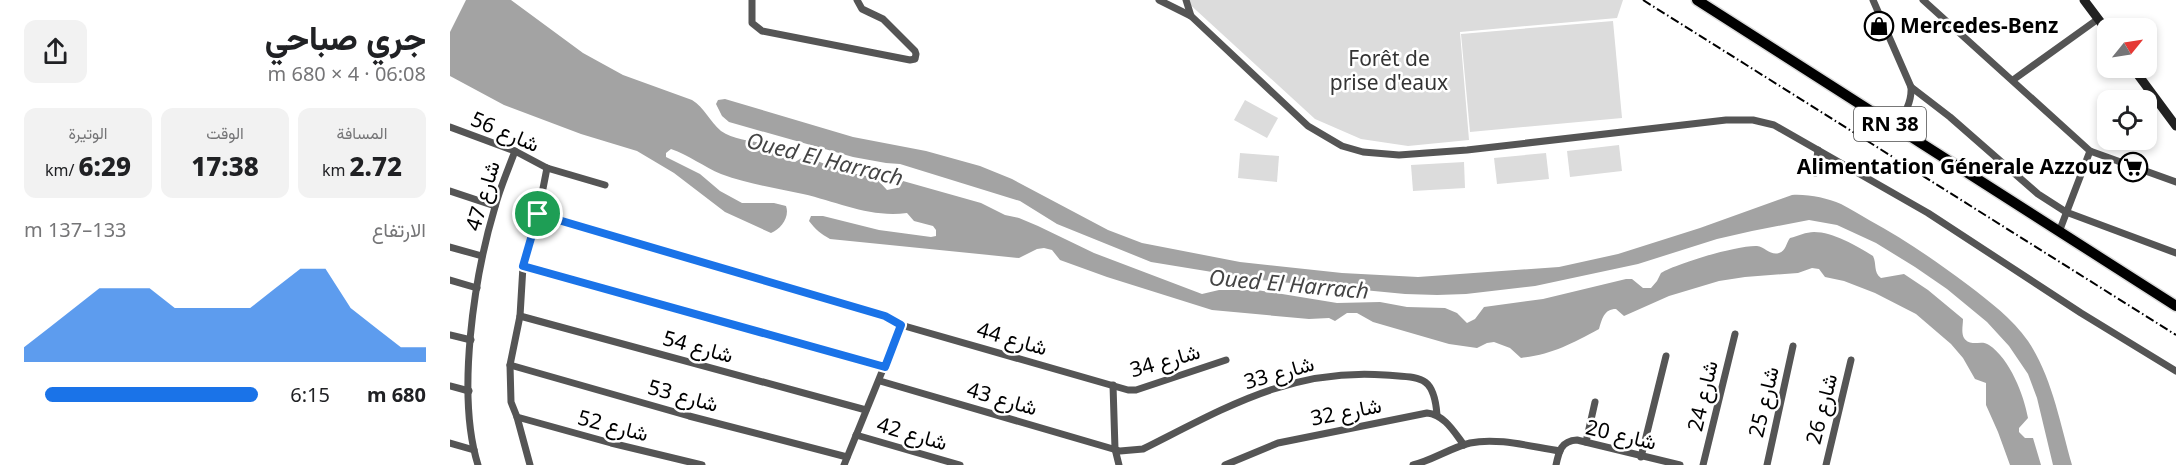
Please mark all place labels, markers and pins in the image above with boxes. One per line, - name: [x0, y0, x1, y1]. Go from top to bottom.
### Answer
- shop icon: Mercedes-Benz: [1863, 10, 1895, 42]
- place label: Mercedes-Benz: [1900, 11, 2058, 39]
- supermarket icon: Alimentation Génerale Azzouz: [2117, 151, 2149, 183]
- place label: Alimentation Génerale Azzouz: [1797, 152, 2112, 180]
- pin: [512, 188, 563, 239]

